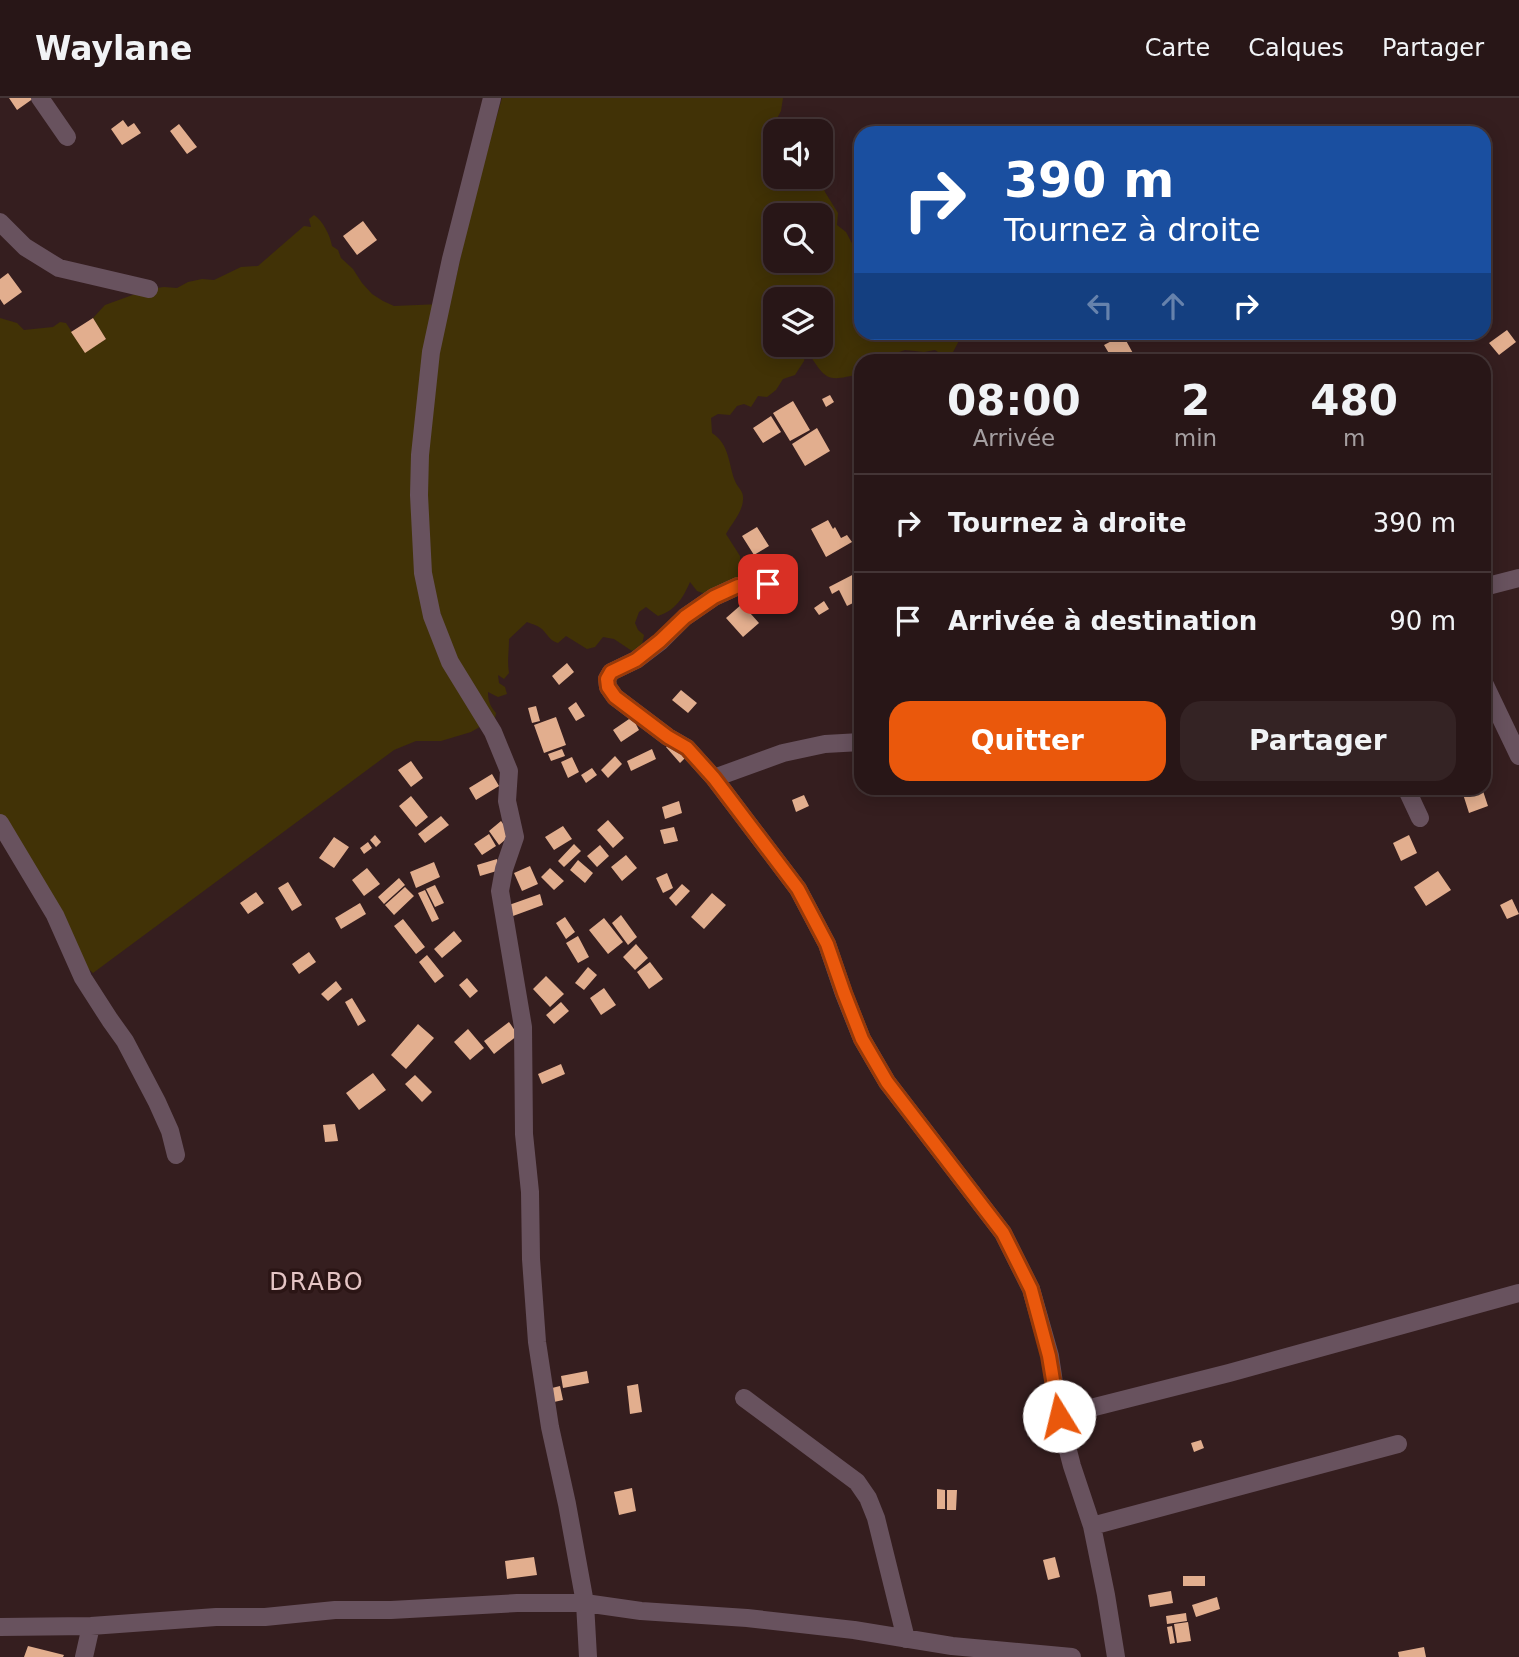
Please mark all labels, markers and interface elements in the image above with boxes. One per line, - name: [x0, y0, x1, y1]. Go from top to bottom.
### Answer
- text: Waylane: [35, 29, 192, 68]
- text: Carte: [1145, 34, 1210, 62]
- text: Calques: [1248, 34, 1344, 62]
- text: Partager: [1382, 34, 1484, 62]
- map controls: [763, 119, 833, 357]
- button: sound: [763, 119, 833, 189]
- text: 390 m: [1004, 152, 1174, 209]
- icon: right: [889, 154, 980, 245]
- button: search: [763, 203, 833, 273]
- text: Tournez à droite: [1004, 211, 1261, 249]
- button: layers: [763, 287, 833, 357]
- icon: left: [1081, 287, 1119, 325]
- icon: ahead: [1154, 287, 1192, 325]
- icon: right: [1227, 287, 1265, 325]
- text: 08:00: [947, 376, 1081, 425]
- text: 2: [1181, 376, 1210, 425]
- text: 480: [1310, 376, 1398, 425]
- text: Arrivée: [973, 425, 1055, 451]
- text: min: [1174, 425, 1217, 451]
- text: m: [1343, 425, 1365, 451]
- icon: right: [889, 504, 927, 542]
- text: Tournez à droite: [948, 508, 1187, 538]
- text: 390 m: [1373, 508, 1456, 538]
- pin: [738, 554, 798, 614]
- icon: arrive: [749, 565, 787, 603]
- icon: arrive: [889, 602, 927, 640]
- text: Arrivée à destination: [948, 606, 1257, 636]
- text: 90 m: [1389, 606, 1456, 636]
- button: Quitter: [889, 701, 1166, 781]
- button: Partager: [1180, 701, 1456, 781]
- district label: DRABO: [269, 1268, 365, 1296]
- position arrow: [1022, 1379, 1096, 1453]

